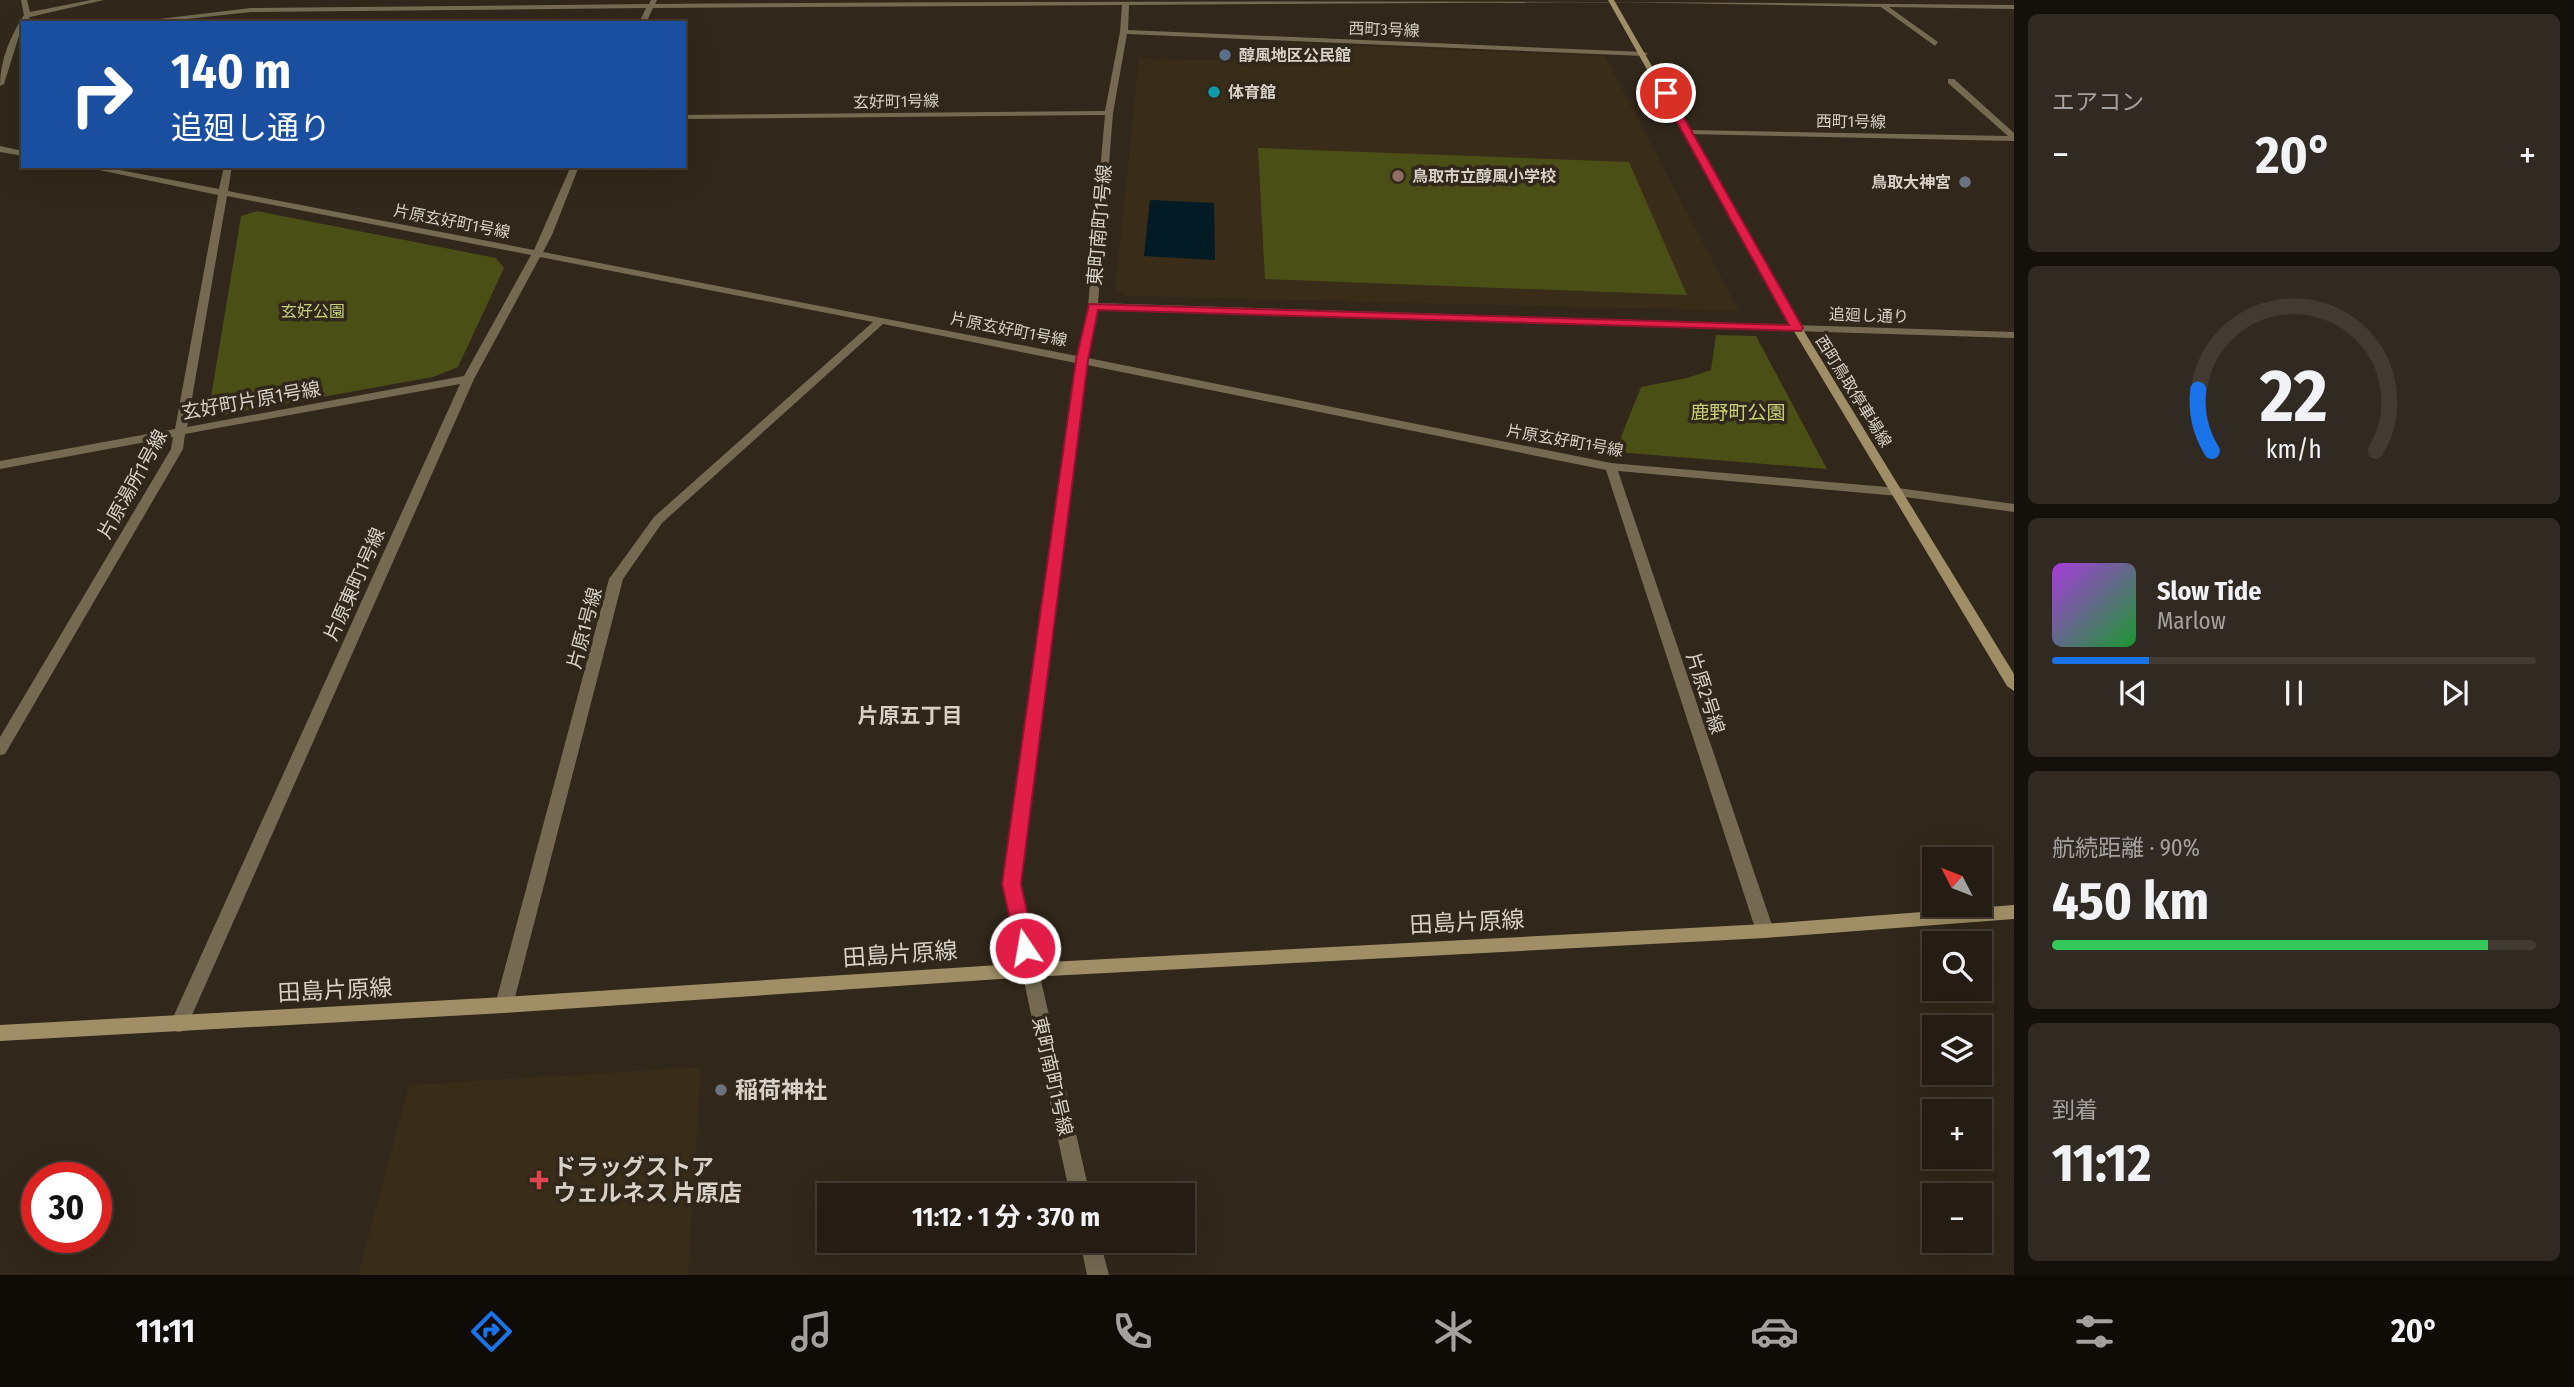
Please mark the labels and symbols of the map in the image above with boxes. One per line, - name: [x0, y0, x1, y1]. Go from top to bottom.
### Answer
- street label: 西町3号線: [1348, 19, 1420, 40]
- place label: 醇風地区公民館: [1239, 46, 1351, 65]
- marker: 醇風地区公民館: [1217, 47, 1233, 63]
- pin: [1636, 63, 1696, 123]
- place label: 体育館: [1228, 83, 1276, 102]
- marker: 体育館: [1206, 84, 1222, 100]
- street label: 玄好町1号線: [853, 91, 939, 112]
- street label: 西町1号線: [1816, 111, 1886, 132]
- street label: 東町南町1号線: [1083, 164, 1116, 287]
- place label: 鳥取市立醇風小学校: [1412, 167, 1556, 186]
- marker: 鳥取市立醇風小学校: [1390, 168, 1406, 184]
- place label: 鳥取大神宮: [1871, 173, 1951, 192]
- marker: 鳥取大神宮: [1957, 174, 1973, 190]
- street label: 片原玄好町1号線: [392, 201, 512, 242]
- park label: 玄好公園: [281, 302, 345, 321]
- street label: 追廻し通り: [1829, 305, 1909, 326]
- street label: 片原玄好町1号線: [949, 309, 1069, 350]
- street label: 西町鳥取停車場線: [1812, 332, 1896, 451]
- street label: 玄好町片原1号線: [180, 377, 322, 424]
- park label: 鹿野町公園: [1690, 401, 1786, 424]
- street label: 片原玄好町1号線: [1505, 421, 1625, 460]
- street label: 片原湯所1号線: [93, 426, 172, 543]
- street label: 片原東町1号線: [319, 524, 390, 644]
- street label: 片原1号線: [563, 585, 606, 671]
- street label: 片原2号線: [1682, 649, 1730, 737]
- district label: 片原五丁目: [858, 703, 963, 729]
- north arrow: [1922, 847, 1992, 917]
- street label: 田島片原線: [1409, 905, 1525, 939]
- position arrow: [988, 911, 1062, 985]
- street label: 田島片原線: [842, 936, 958, 972]
- street label: 田島片原線: [277, 973, 393, 1007]
- street label: 東町南町1号線: [1028, 1014, 1077, 1138]
- place label: 稲荷神社: [735, 1076, 827, 1104]
- marker: 稲荷神社: [713, 1082, 729, 1098]
- place label: ドラッグストア ウェルネス 片原店: [553, 1153, 742, 1207]
- speed limit sign: 30: [21, 1162, 112, 1253]
- marker: ドラッグストア ウェルネス 片原店: [531, 1172, 547, 1188]

